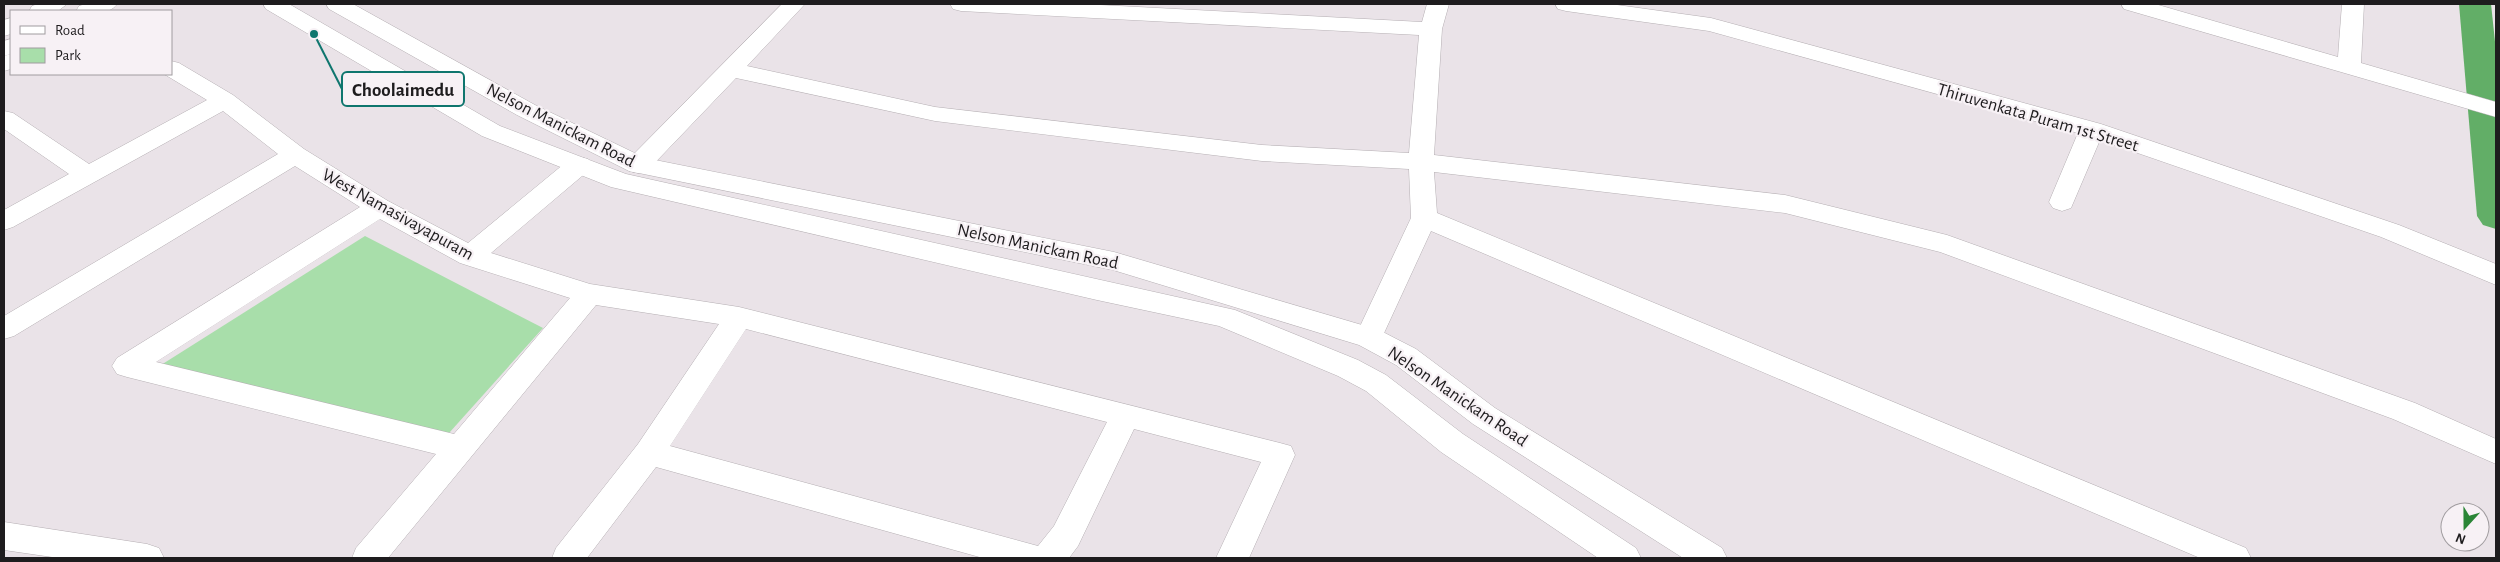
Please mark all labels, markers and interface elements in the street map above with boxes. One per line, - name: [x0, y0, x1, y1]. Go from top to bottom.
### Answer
- legend: [10, 10, 172, 75]
- text: Road: [55, 23, 85, 38]
- text: Park: [55, 48, 81, 63]
- callout: Choolaimedu: [342, 72, 464, 106]
- text: Choolaimedu: [352, 81, 454, 100]
- street label: Nelson Manickam Road: [483, 81, 638, 171]
- street label: Thiruvenkata Puram 1st Street: [1935, 81, 2141, 155]
- street label: West Namasivayapuram: [319, 166, 476, 264]
- street label: Nelson Manickam Road: [956, 221, 1120, 273]
- street label: Nelson Manickam Road: [1384, 343, 1531, 450]
- north arrow: [2440, 502, 2490, 552]
- text: N: [2454, 530, 2468, 546]

